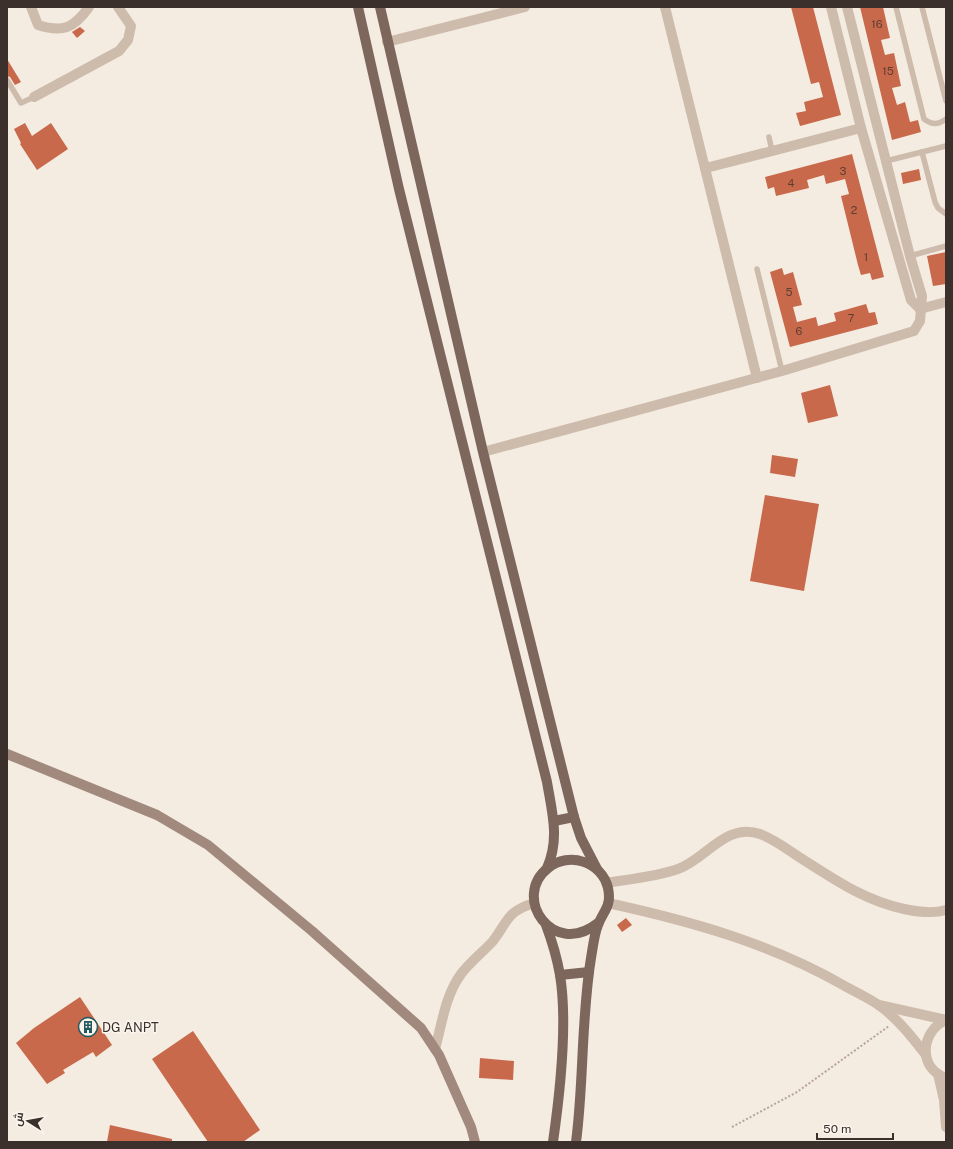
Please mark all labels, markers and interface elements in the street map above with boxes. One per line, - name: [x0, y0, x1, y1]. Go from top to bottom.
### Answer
- house number: 16: [871, 18, 883, 30]
- house number: 15: [882, 65, 894, 77]
- house number: 3: [840, 165, 847, 177]
- house number: 4: [788, 177, 795, 189]
- house number: 2: [851, 204, 858, 216]
- house number: 1: [864, 251, 868, 263]
- house number: 5: [785, 286, 793, 298]
- house number: 7: [848, 312, 855, 324]
- house number: 6: [796, 325, 803, 337]
- building icon: DG ANPT: [77, 1016, 99, 1038]
- place label: DG ANPT: [102, 1020, 159, 1035]
- north arrow: [8, 1101, 48, 1141]
- text: ش: [11, 1111, 26, 1127]
- scale bar: [817, 1115, 893, 1141]
- text: 50 m: [823, 1122, 851, 1136]

